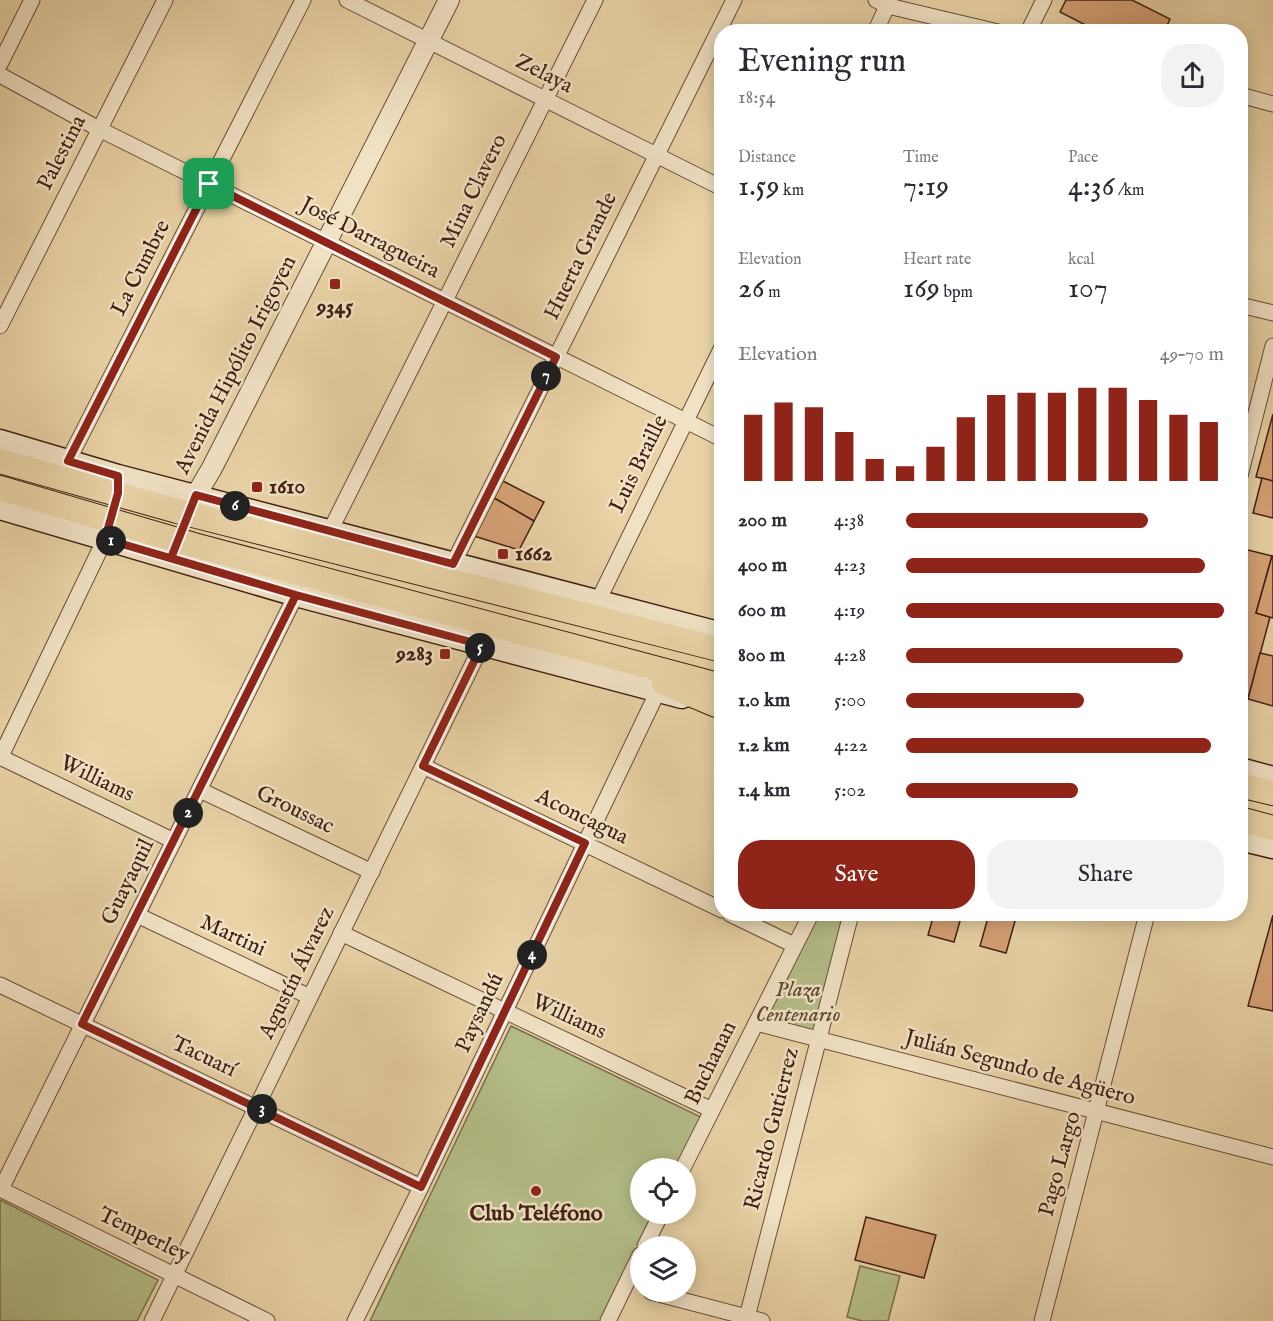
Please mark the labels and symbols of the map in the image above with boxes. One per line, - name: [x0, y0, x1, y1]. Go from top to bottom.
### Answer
- street label: Zelaya: [510, 48, 578, 101]
- street label: Palestina: [31, 110, 93, 195]
- street label: Mina Clavero: [434, 129, 514, 253]
- pin: [183, 158, 234, 209]
- street label: Huerta Grande: [538, 188, 624, 324]
- street label: José Darragueira: [293, 190, 445, 285]
- street label: La Cumbre: [105, 215, 177, 321]
- street label: Avenida Hipólito Irigoyen: [168, 251, 303, 480]
- marker: 9345: [328, 277, 342, 291]
- place label: 9345: [316, 293, 353, 321]
- pin: 7: [531, 361, 561, 391]
- street label: Luis Braille: [603, 410, 675, 518]
- place label: 1610: [269, 473, 305, 501]
- marker: 1610: [250, 480, 264, 494]
- pin: 6: [220, 491, 250, 521]
- pin: 1: [96, 526, 126, 556]
- place label: 1662: [515, 540, 552, 568]
- marker: 1662: [496, 547, 510, 561]
- pin: 5: [465, 633, 495, 663]
- place label: 9283: [395, 640, 433, 668]
- marker: 9283: [438, 647, 452, 661]
- street label: Williams: [55, 749, 139, 809]
- street label: Groussac: [251, 779, 339, 841]
- street label: Aconcagua: [530, 782, 633, 852]
- pin: 2: [173, 798, 203, 828]
- street label: Guayaquil: [95, 834, 161, 930]
- street label: Agustín Álvarez: [252, 902, 341, 1045]
- street label: Martini: [196, 909, 270, 963]
- pin: 4: [517, 940, 547, 970]
- street label: Paysandú: [449, 969, 511, 1057]
- park label: Plaza Centenario: [756, 976, 840, 1029]
- street label: Williams: [527, 988, 611, 1046]
- street label: Buchanan: [679, 1016, 743, 1109]
- street label: Julián Segundo de Agüero: [899, 1023, 1138, 1112]
- street label: Tacuarí: [167, 1030, 243, 1085]
- street label: Ricardo Gutierrez: [738, 1045, 806, 1213]
- pin: 3: [247, 1094, 277, 1124]
- street label: Pago Largo: [1033, 1108, 1087, 1220]
- marker: Club Teléfono: [529, 1184, 543, 1198]
- place label: Club Teléfono: [469, 1200, 603, 1228]
- street label: Temperley: [94, 1201, 194, 1269]

